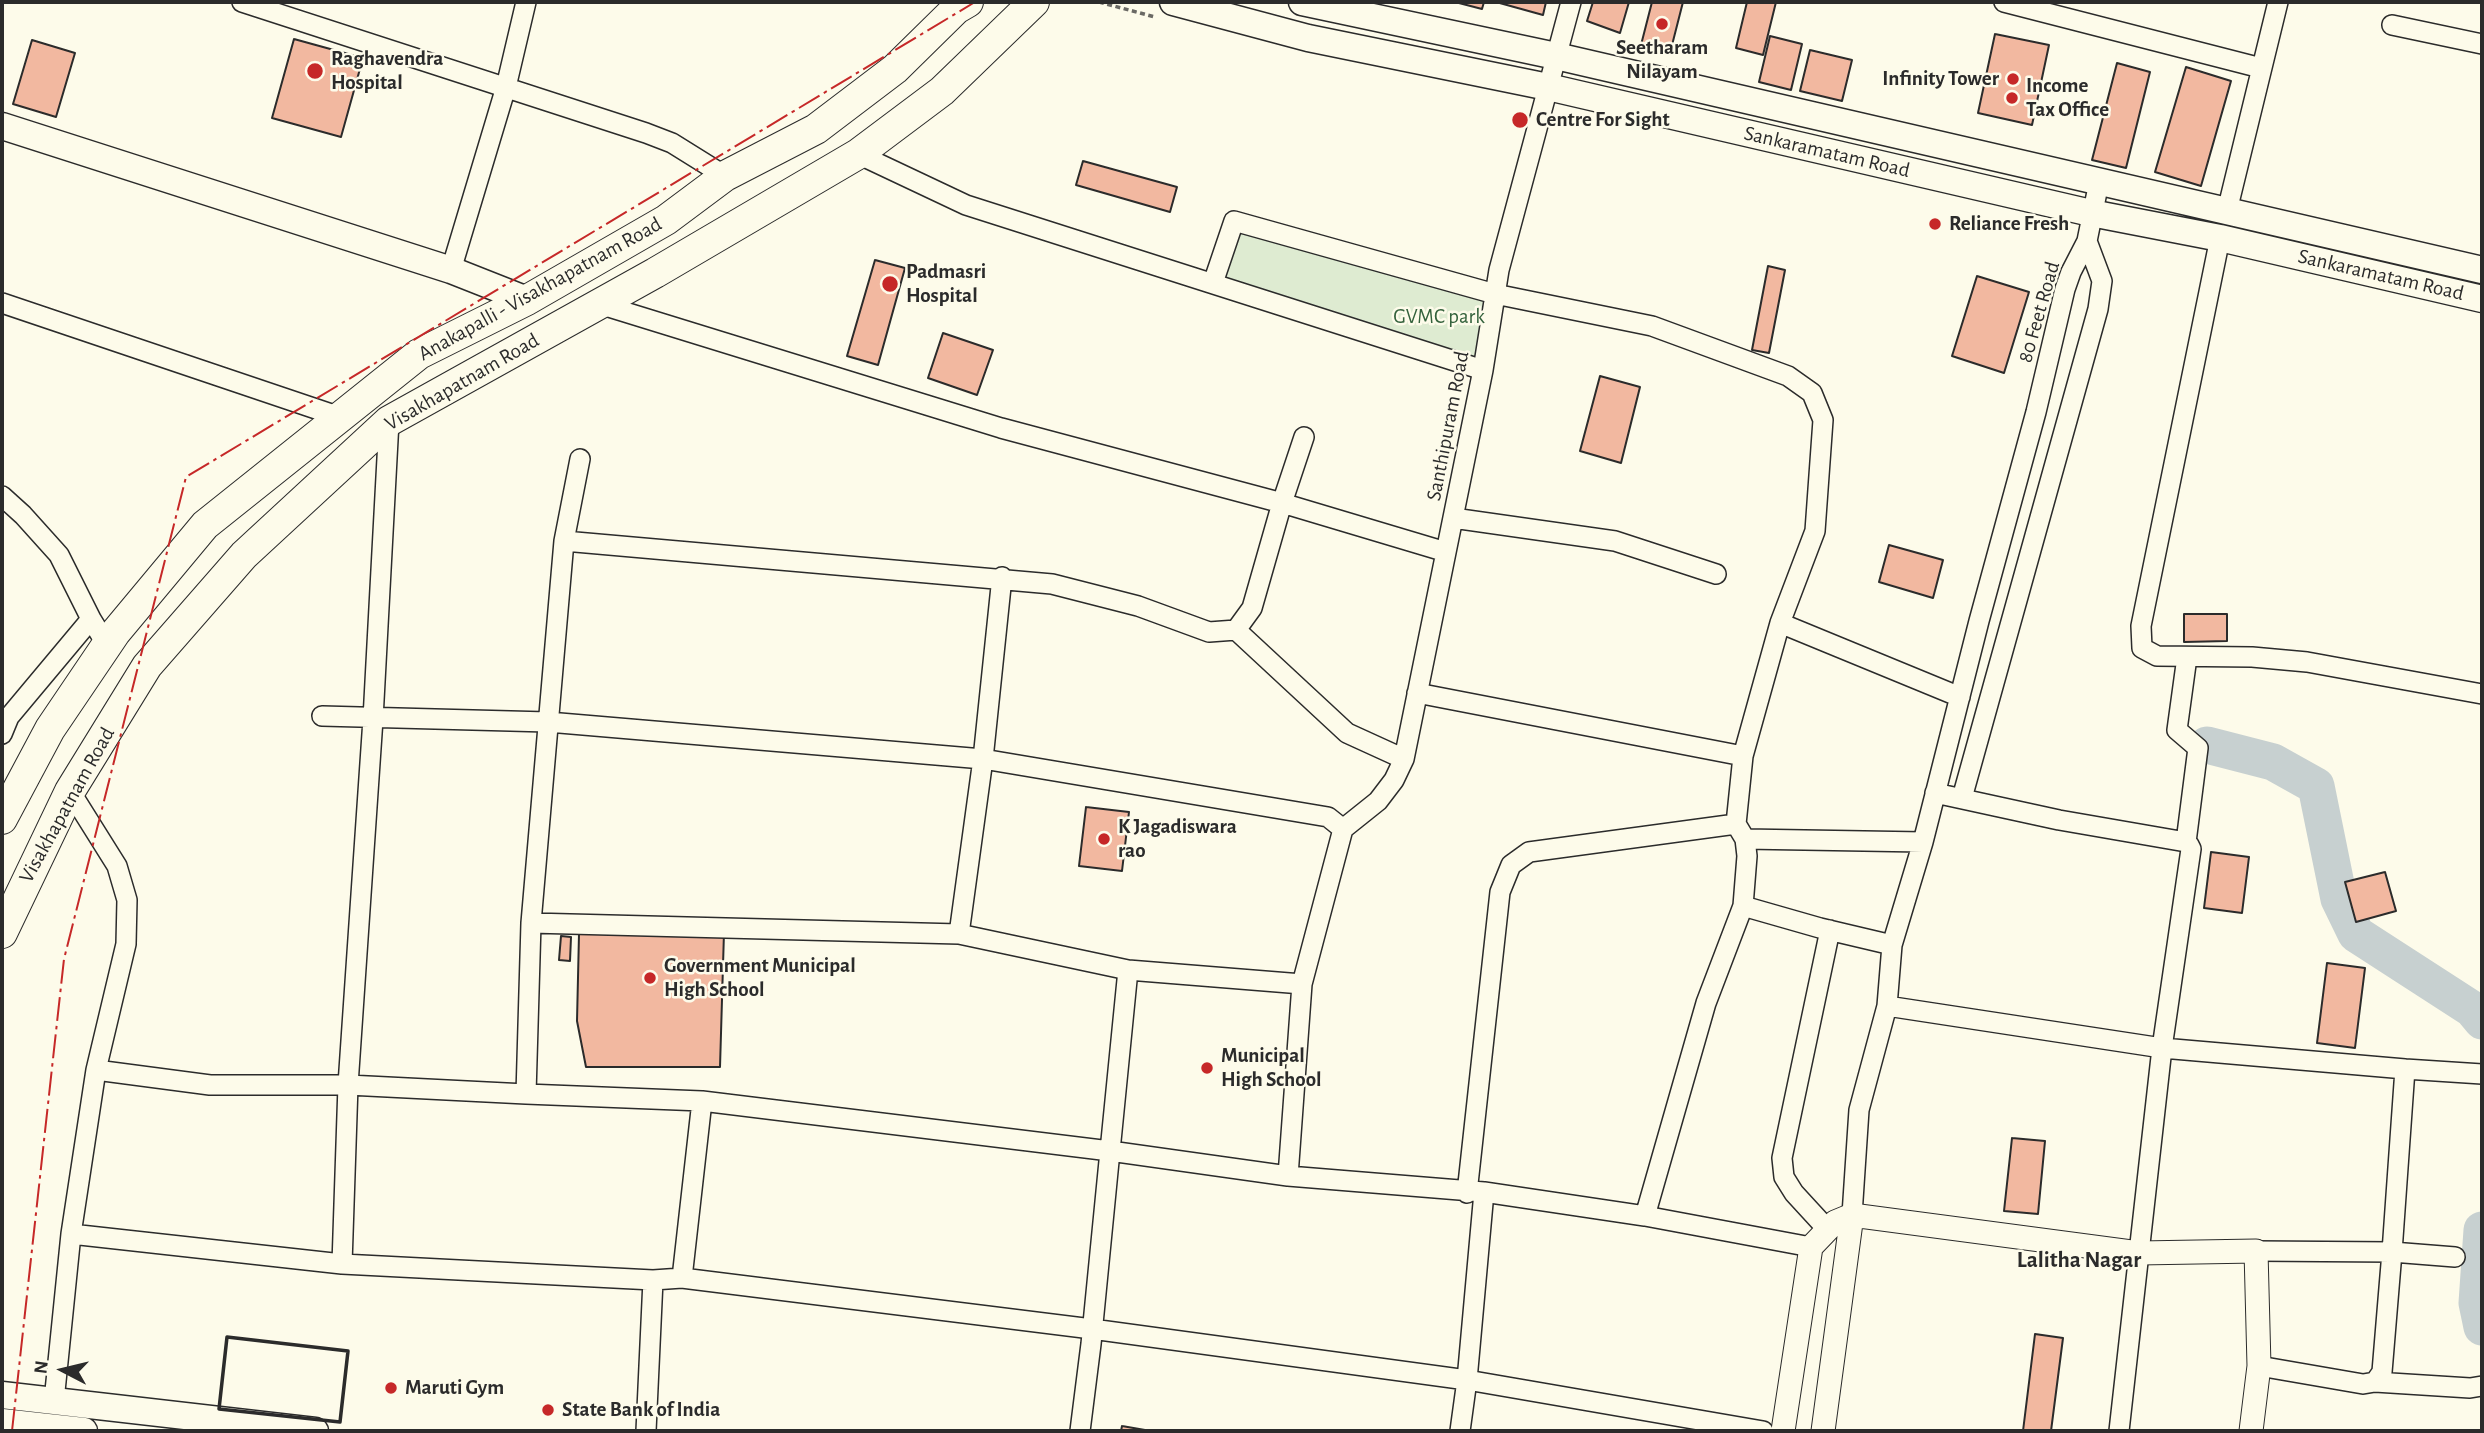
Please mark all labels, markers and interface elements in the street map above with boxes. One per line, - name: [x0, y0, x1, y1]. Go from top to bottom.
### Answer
- marker: Seetharam Nilayam: [1654, 16, 1670, 32]
- place label: Seetharam Nilayam: [1616, 35, 1708, 85]
- place label: Raghavendra Hospital: [331, 46, 443, 96]
- marker: Raghavendra Hospital: [305, 61, 325, 81]
- place label: Infinity Tower: [1882, 66, 1999, 92]
- marker: Infinity Tower: [2005, 71, 2021, 87]
- place label: Income Tax Office: [2026, 73, 2109, 123]
- marker: Income Tax Office: [2004, 90, 2020, 106]
- place label: Centre For Sight: [1536, 107, 1670, 133]
- marker: Centre For Sight: [1510, 110, 1530, 130]
- street label: Sankaramatam Road: [1742, 121, 1912, 183]
- street label: Anakapalli - Visakhapatnam Road: [414, 211, 666, 367]
- place label: Reliance Fresh: [1949, 211, 2069, 237]
- marker: Reliance Fresh: [1927, 216, 1943, 232]
- street label: Sankaramatam Road: [2296, 244, 2466, 306]
- street label: 80 Feet Road: [2013, 258, 2065, 366]
- place label: Padmasri Hospital: [906, 259, 986, 309]
- marker: Padmasri Hospital: [880, 274, 900, 294]
- park label: GVMC park: [1393, 304, 1485, 330]
- street label: Visakhapatnam Road: [380, 328, 544, 436]
- street label: Santhipuram Road: [1421, 349, 1475, 503]
- street label: Visakhapatnam Road: [14, 723, 120, 887]
- place label: K Jagadiswara rao: [1118, 814, 1237, 864]
- marker: K Jagadiswara rao: [1096, 831, 1112, 847]
- place label: Government Municipal High School: [664, 953, 856, 1003]
- marker: Government Municipal High School: [642, 970, 658, 986]
- place label: Municipal High School: [1221, 1043, 1322, 1093]
- marker: Municipal High School: [1199, 1060, 1215, 1076]
- district label: Lalitha Nagar: [2017, 1246, 2141, 1274]
- north arrow: [28, 1335, 98, 1405]
- text: N: [31, 1360, 52, 1375]
- place label: Maruti Gym: [405, 1375, 504, 1401]
- marker: Maruti Gym: [383, 1380, 399, 1396]
- place label: State Bank of India: [562, 1397, 720, 1423]
- marker: State Bank of India: [540, 1402, 556, 1418]

